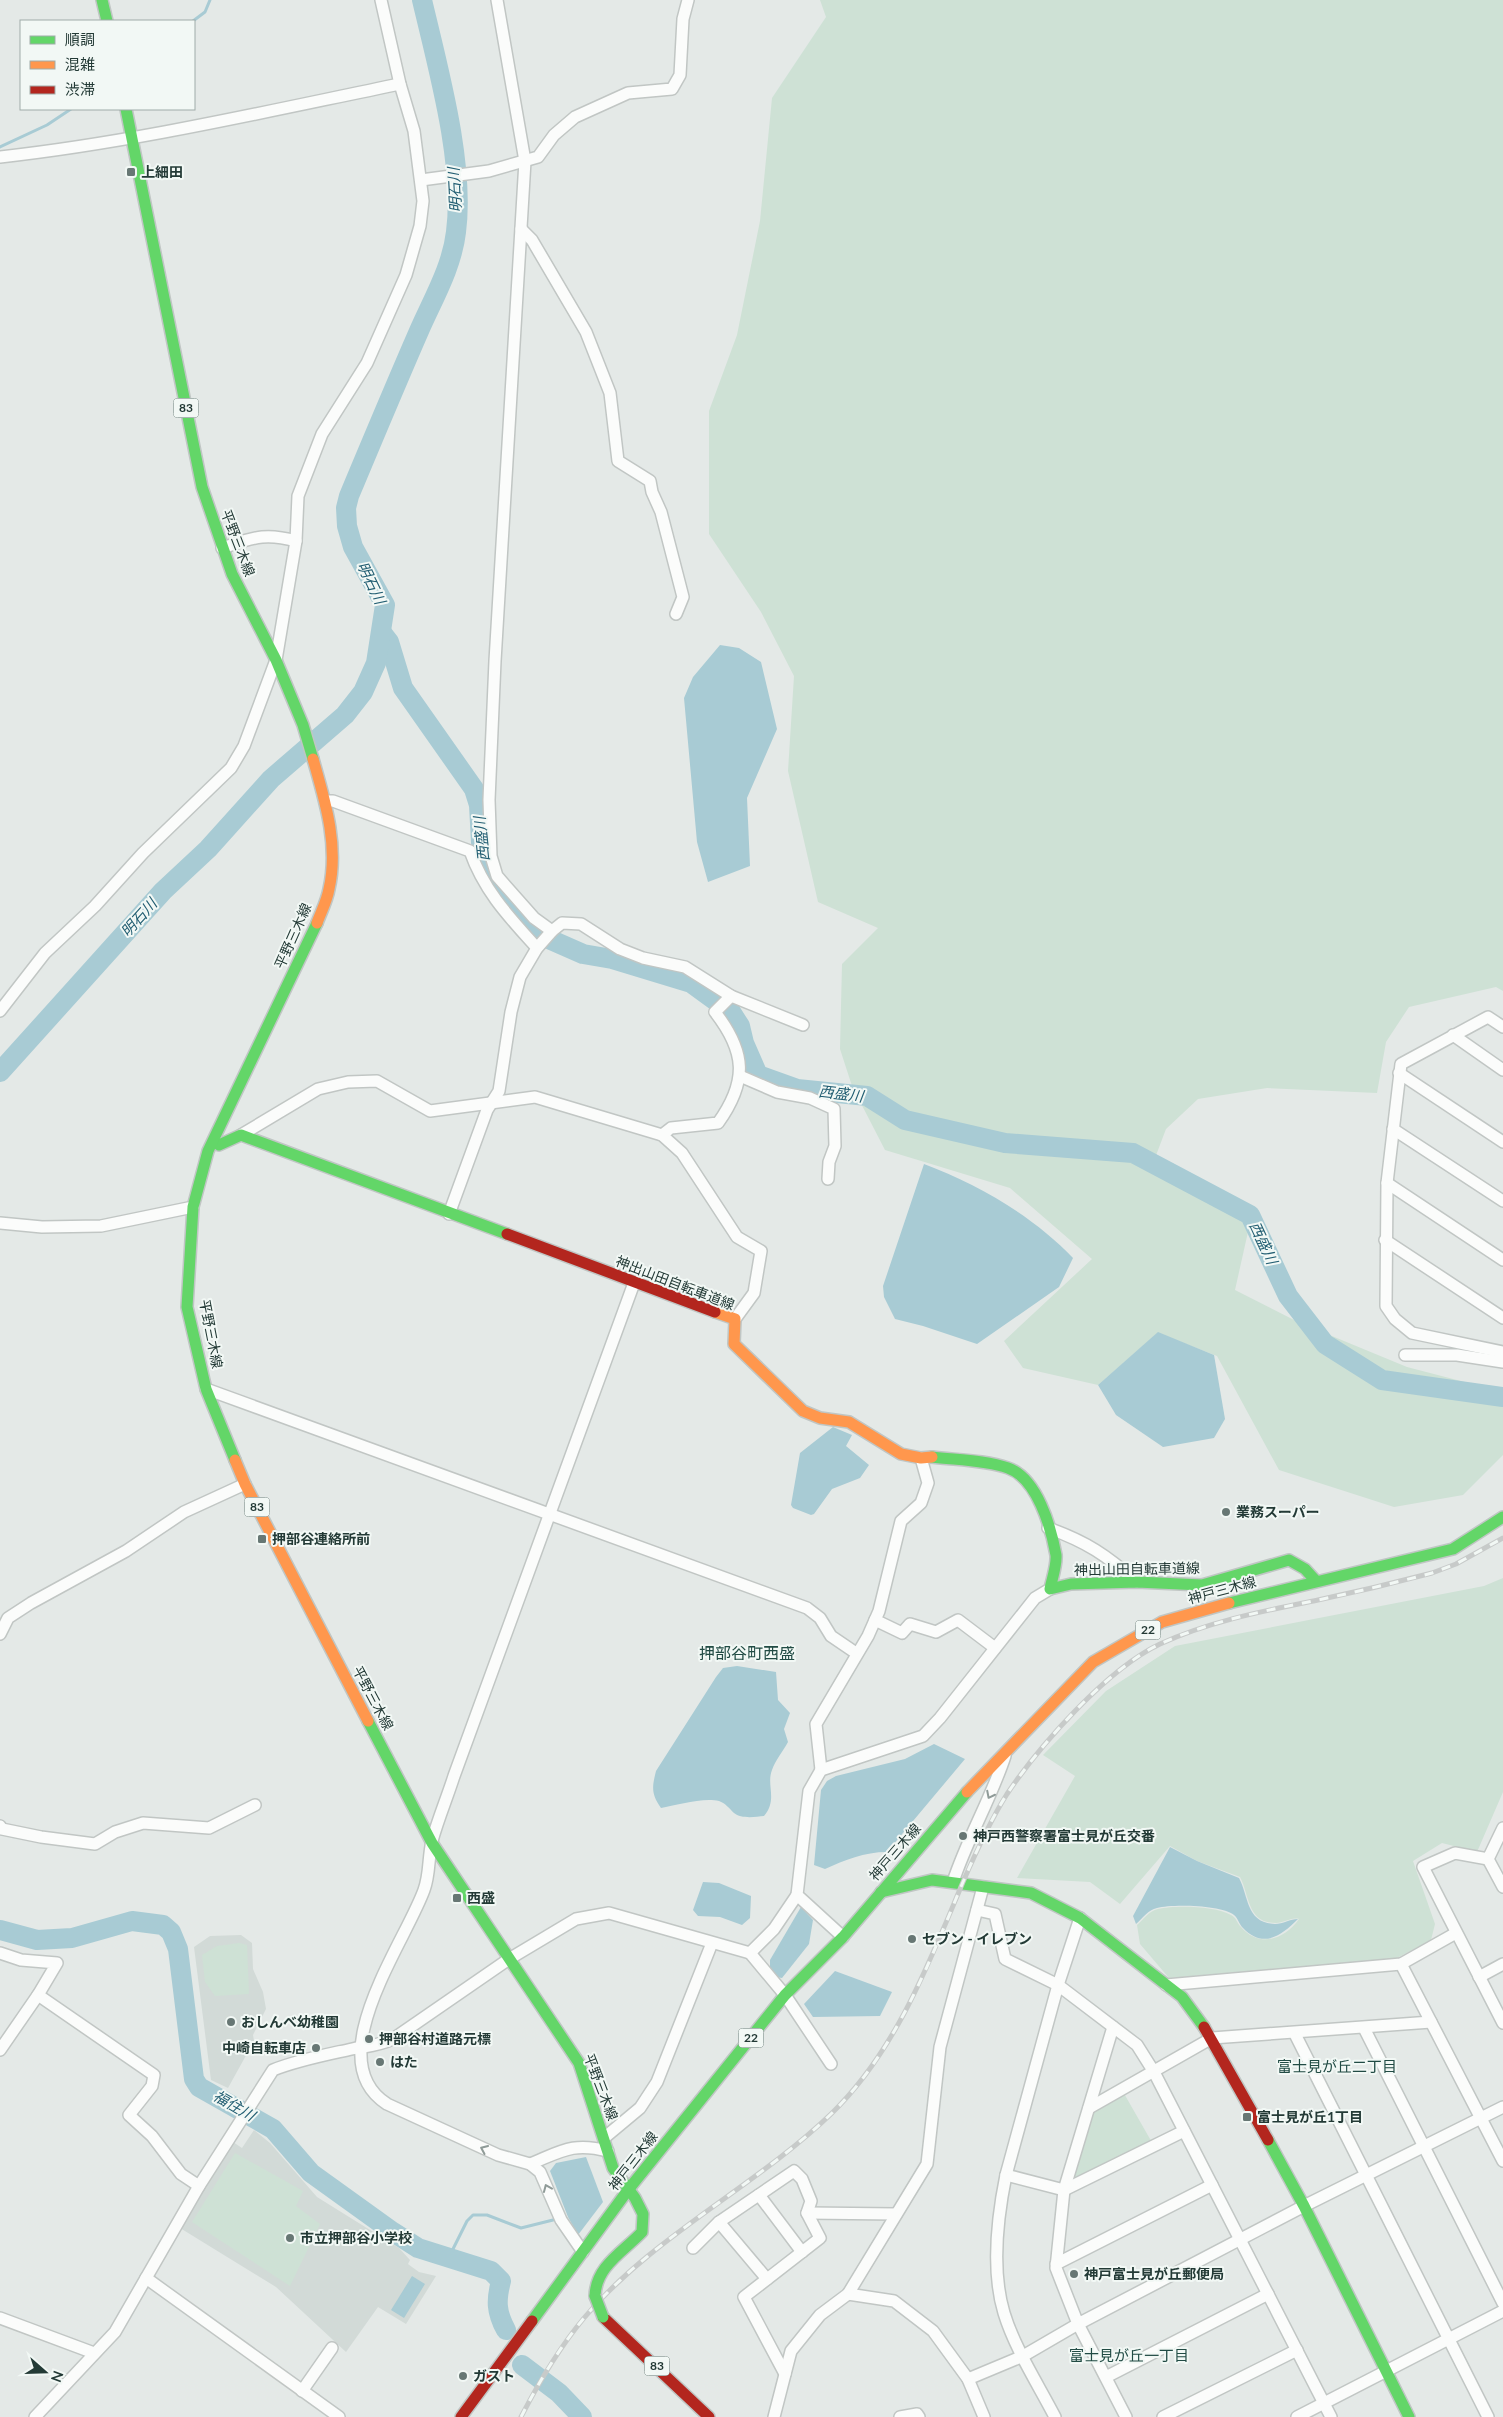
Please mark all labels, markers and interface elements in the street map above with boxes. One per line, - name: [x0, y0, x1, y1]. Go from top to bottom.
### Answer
- legend: [20, 20, 195, 110]
- text: 順調: [65, 30, 95, 48]
- text: 混雑: [65, 55, 95, 73]
- text: 渋滞: [65, 80, 95, 98]
- place label: 上細田: [141, 163, 183, 180]
- water label: 明石川: [444, 165, 464, 213]
- marker: 上細田: [125, 166, 137, 178]
- road number: 83: [174, 398, 198, 418]
- street label: 平野三木線: [218, 507, 259, 579]
- water label: 明石川: [354, 558, 391, 609]
- water label: 西盛川: [469, 814, 492, 862]
- water label: 明石川: [117, 893, 161, 940]
- street label: 平野三木線: [271, 900, 315, 971]
- water label: 西盛川: [818, 1081, 867, 1105]
- water label: 西盛川: [1246, 1218, 1282, 1269]
- street label: 神出山田自転車道線: [613, 1252, 737, 1313]
- street label: 平野三木線: [196, 1298, 227, 1370]
- road number: 83: [244, 1498, 270, 1516]
- place label: 業務スーパー: [1236, 1503, 1320, 1520]
- marker: 業務スーパー: [1220, 1506, 1232, 1518]
- place label: 押部谷連絡所前: [272, 1530, 370, 1547]
- marker: 押部谷連絡所前: [256, 1533, 268, 1545]
- street label: 神出山田自転車道線: [1074, 1559, 1200, 1578]
- street label: 神戸三木線: [1186, 1572, 1258, 1607]
- road number: 22: [1136, 1620, 1160, 1640]
- district label: 押部谷町西盛: [699, 1643, 795, 1662]
- street label: 平野三木線: [350, 1663, 397, 1733]
- one-way arrow: [986, 1790, 996, 1799]
- street label: 神戸三木線: [865, 1820, 924, 1884]
- place label: 神戸西警察署富士見が丘交番: [973, 1827, 1155, 1844]
- marker: 神戸西警察署富士見が丘交番: [957, 1830, 969, 1842]
- place label: 西盛: [467, 1889, 495, 1906]
- marker: 西盛: [451, 1892, 463, 1904]
- place label: セブン - イレブン: [922, 1930, 1032, 1947]
- marker: セブン - イレブン: [906, 1933, 918, 1945]
- place label: おしんべ幼稚園: [241, 2013, 339, 2030]
- marker: おしんべ幼稚園: [225, 2016, 237, 2028]
- road number: 22: [738, 2029, 764, 2048]
- place label: 押部谷村道路元標: [379, 2030, 491, 2047]
- marker: 押部谷村道路元標: [363, 2033, 375, 2045]
- place label: 中崎自転車店: [222, 2039, 306, 2056]
- marker: 中崎自転車店: [310, 2042, 322, 2054]
- street label: 平野三木線: [581, 2051, 622, 2123]
- place label: はた: [390, 2053, 418, 2070]
- marker: はた: [374, 2056, 386, 2068]
- district label: 富士見が丘二丁目: [1277, 2057, 1397, 2075]
- water label: 福住川: [211, 2086, 260, 2125]
- place label: 富士見が丘1丁目: [1257, 2108, 1363, 2125]
- marker: 富士見が丘1丁目: [1241, 2111, 1253, 2123]
- street label: 神戸三木線: [604, 2128, 661, 2194]
- one-way arrow: [480, 2144, 489, 2155]
- one-way arrow: [543, 2184, 554, 2193]
- place label: 市立押部谷小学校: [300, 2229, 412, 2246]
- marker: 市立押部谷小学校: [284, 2232, 296, 2244]
- place label: 神戸富士見が丘郵便局: [1084, 2265, 1224, 2282]
- marker: 神戸富士見が丘郵便局: [1068, 2268, 1080, 2280]
- district label: 富士見が丘一丁目: [1069, 2346, 1189, 2364]
- north arrow: [20, 2347, 70, 2397]
- road number: 83: [644, 2356, 670, 2376]
- place label: ガスト: [473, 2367, 515, 2384]
- text: N: [48, 2369, 68, 2385]
- marker: ガスト: [457, 2370, 469, 2382]

